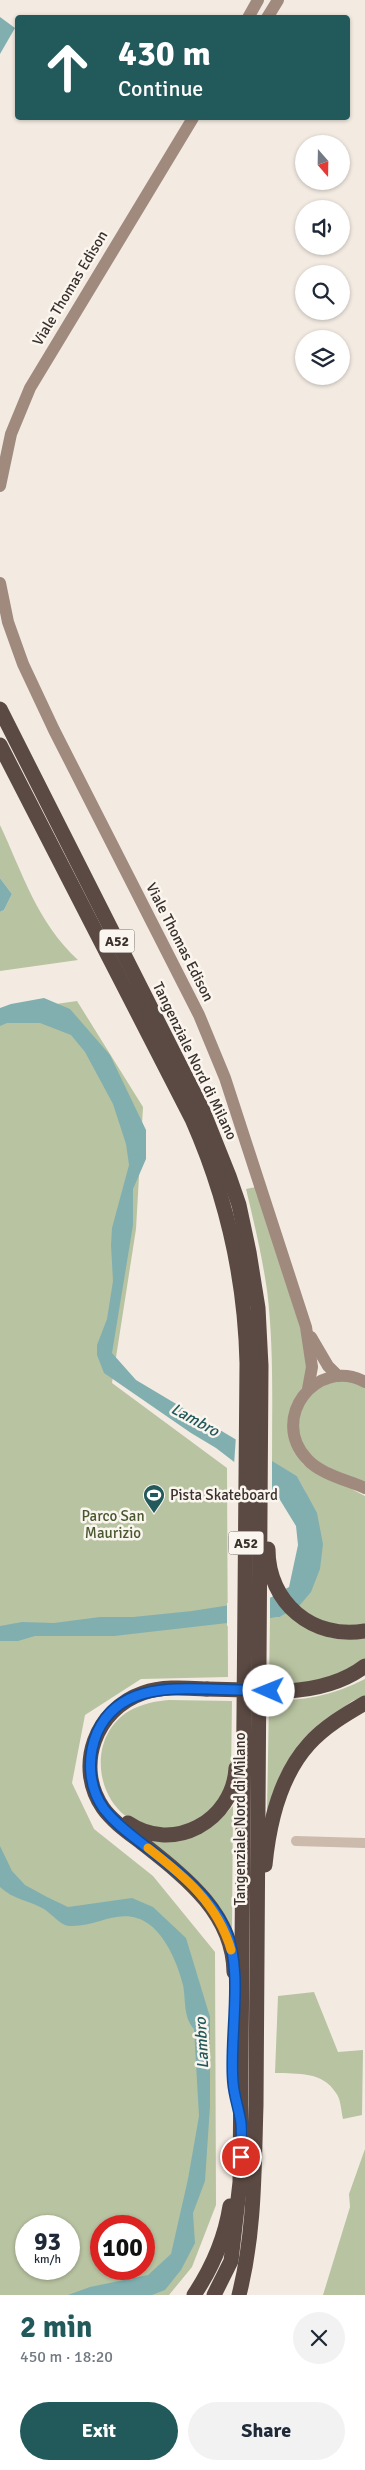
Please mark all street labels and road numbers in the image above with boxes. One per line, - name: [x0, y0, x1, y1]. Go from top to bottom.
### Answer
- street label: Viale Thomas Edison: [29, 227, 111, 349]
- street label: Viale Thomas Edison: [142, 880, 218, 1004]
- road number: A52: [100, 929, 134, 952]
- street label: Tangenziale Nord di Milano: [149, 979, 241, 1143]
- road number: A52: [228, 1532, 264, 1555]
- street label: Tangenziale Nord di Milano: [231, 1732, 249, 1906]

